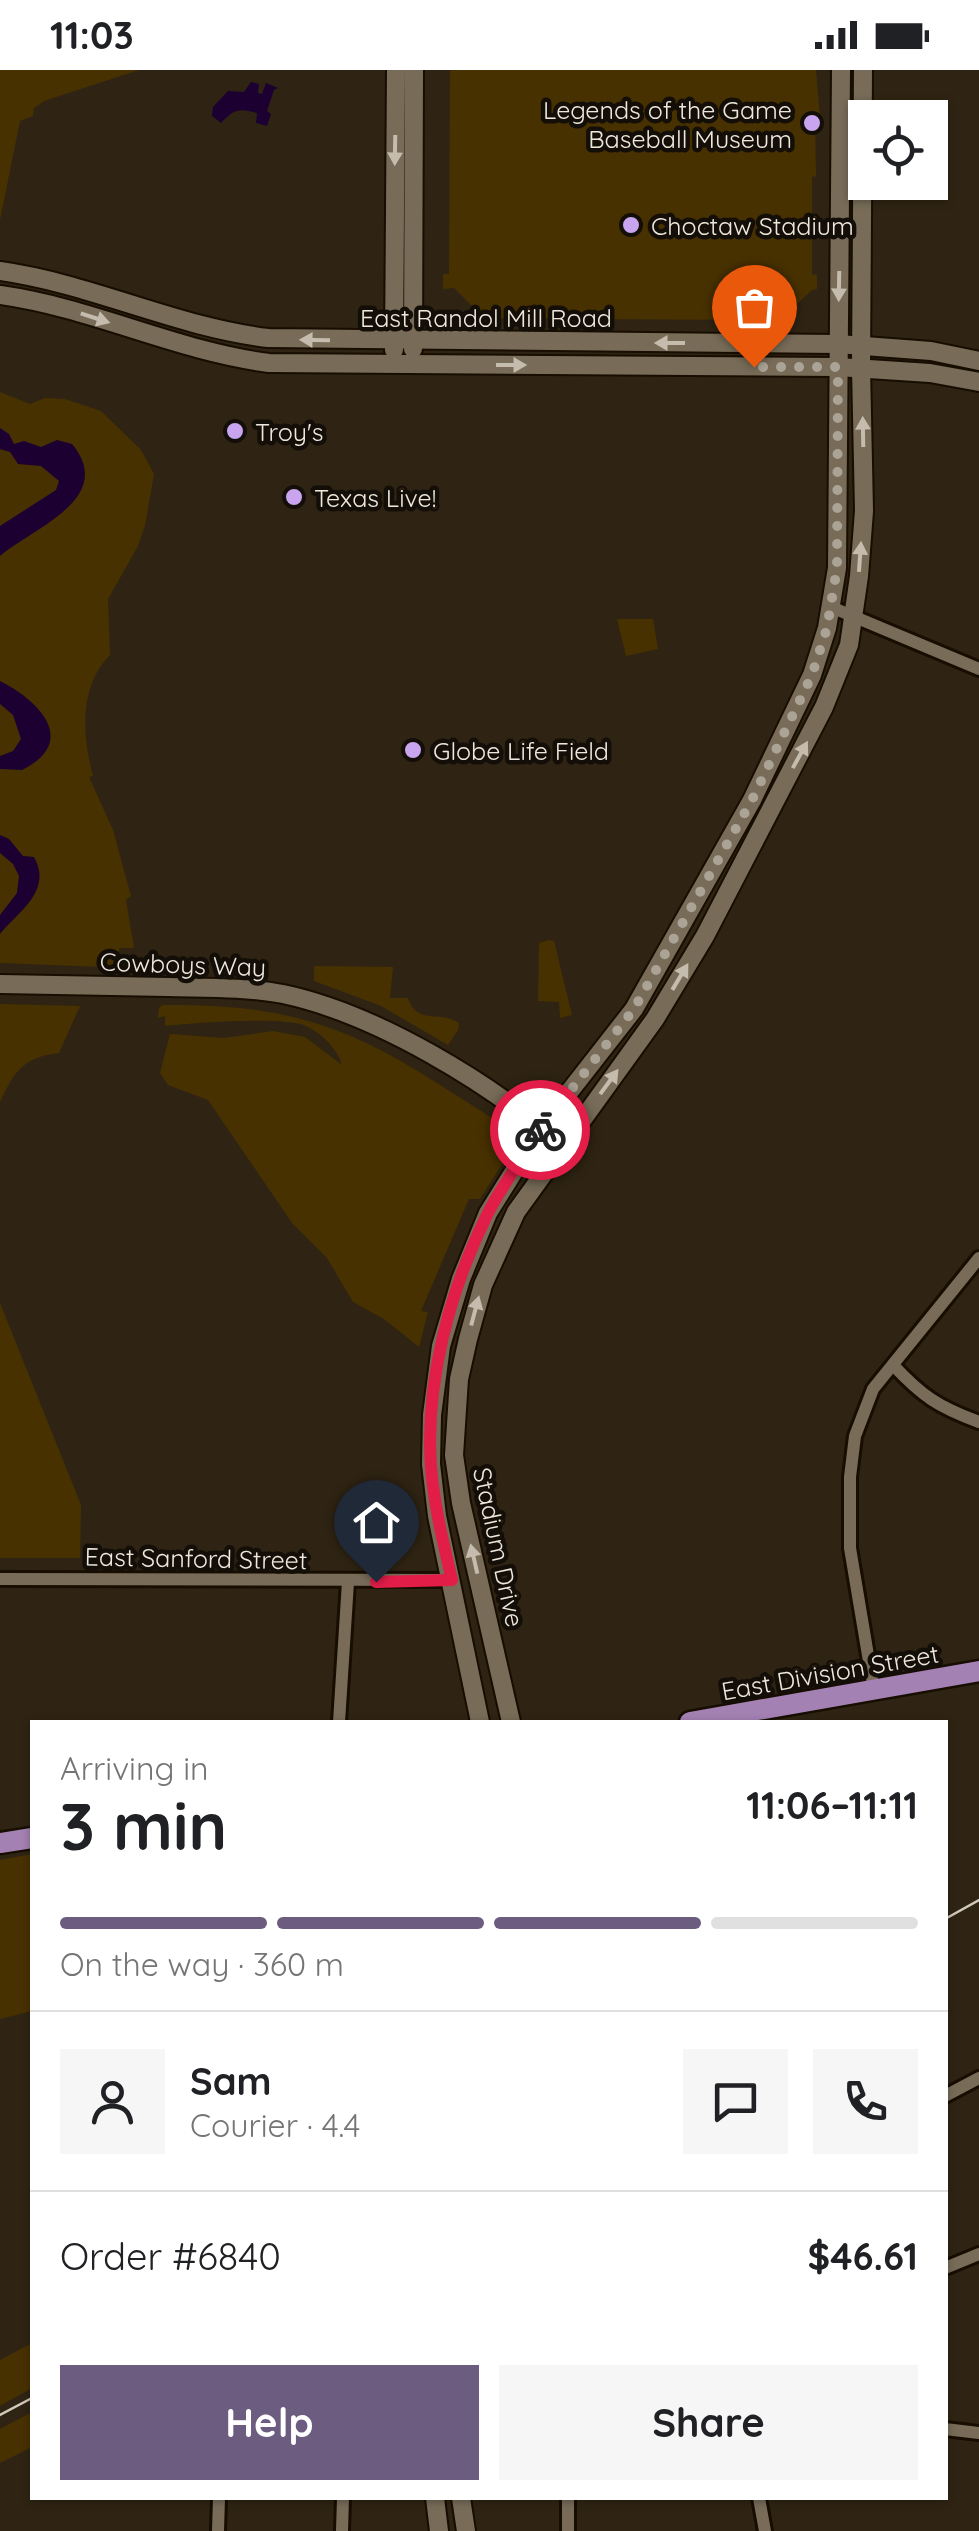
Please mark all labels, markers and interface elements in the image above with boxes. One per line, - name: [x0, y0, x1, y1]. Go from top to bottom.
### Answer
- text: 11:03: [50, 11, 134, 59]
- place label: Legends of the Game Baseball Museum: [543, 94, 792, 154]
- map controls: [848, 100, 948, 200]
- button: locate: [848, 100, 948, 200]
- marker: Legends of the Game Baseball Museum: [801, 112, 823, 134]
- one-way arrow: [387, 134, 403, 166]
- place label: Choctaw Stadium: [651, 210, 854, 241]
- marker: Choctaw Stadium: [620, 214, 642, 236]
- pin: [712, 265, 797, 368]
- one-way arrow: [831, 271, 847, 303]
- icon: bag: [727, 280, 782, 335]
- street label: East Randol Mill Road: [360, 302, 612, 333]
- one-way arrow: [80, 311, 110, 326]
- one-way arrow: [299, 332, 331, 348]
- one-way arrow: [654, 335, 686, 351]
- one-way arrow: [496, 358, 528, 374]
- place label: Troy's: [255, 416, 324, 447]
- one-way arrow: [854, 416, 870, 448]
- marker: Troy's: [224, 420, 246, 442]
- place label: Texas Live!: [314, 482, 436, 513]
- marker: Texas Live!: [283, 486, 305, 508]
- one-way arrow: [853, 541, 869, 572]
- place label: Globe Life Field: [433, 735, 609, 766]
- marker: Globe Life Field: [402, 739, 424, 761]
- one-way arrow: [790, 741, 808, 769]
- street label: Cowboys Way: [99, 946, 267, 982]
- one-way arrow: [671, 963, 688, 991]
- one-way arrow: [598, 1069, 618, 1096]
- courier: [490, 1080, 590, 1180]
- icon: bike: [513, 1103, 568, 1158]
- one-way arrow: [468, 1295, 484, 1326]
- street label: Stadium Drive: [467, 1464, 531, 1630]
- pin: [334, 1480, 419, 1583]
- icon: home: [349, 1495, 404, 1550]
- street label: East Sanford Street: [84, 1541, 308, 1575]
- one-way arrow: [466, 1543, 481, 1574]
- street label: East Division Street: [719, 1638, 941, 1706]
- text: Arriving in: [60, 1748, 209, 1788]
- text: 11:06–11:11: [746, 1781, 918, 1829]
- text: 3 min: [60, 1785, 227, 1866]
- text: On the way · 360 m: [60, 1944, 344, 1984]
- button: person: [60, 2049, 165, 2154]
- button: chat: [683, 2049, 788, 2154]
- button: phone: [813, 2049, 918, 2154]
- text: Sam: [190, 2057, 272, 2105]
- text: Courier · 4.4: [190, 2105, 360, 2145]
- text: Order #6840: [60, 2232, 281, 2280]
- text: $46.61: [807, 2232, 918, 2280]
- button: Help: [60, 2365, 479, 2480]
- button: Share: [499, 2365, 918, 2480]

